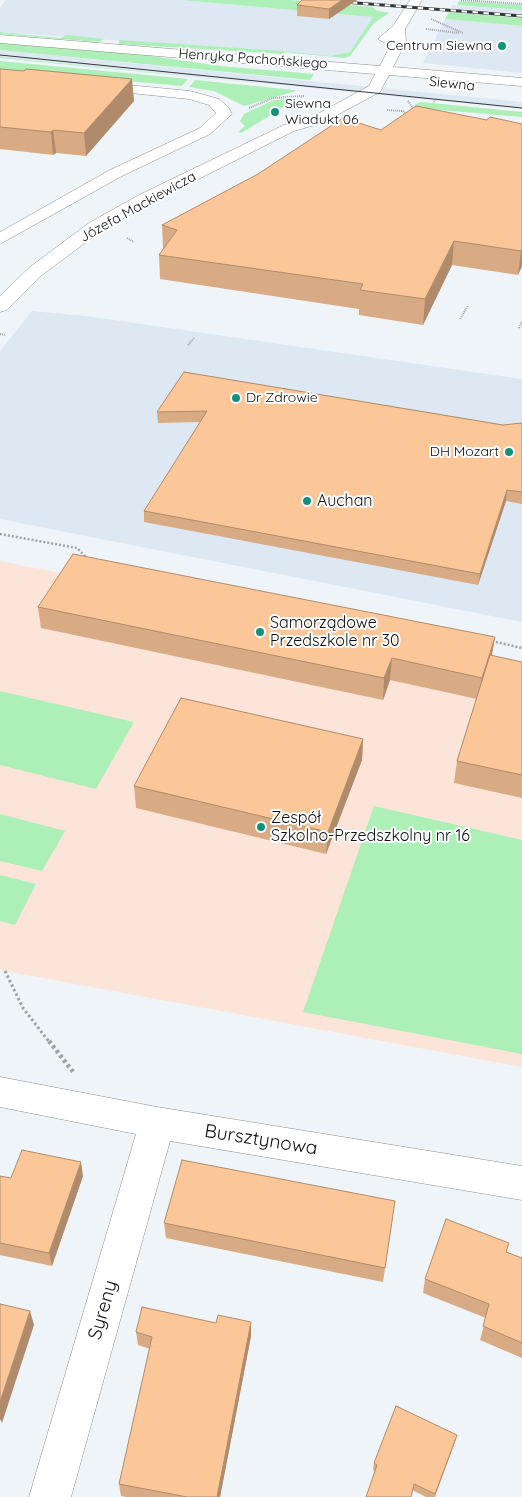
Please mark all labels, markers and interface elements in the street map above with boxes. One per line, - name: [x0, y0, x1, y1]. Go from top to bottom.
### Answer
- place label: Centrum Siewna: [386, 38, 492, 54]
- marker: Centrum Siewna: [496, 40, 508, 52]
- street label: Henryka Pachońskiego: [178, 45, 328, 73]
- street label: Siewna: [428, 73, 476, 95]
- place label: Siewna Wiadukt 06: [285, 96, 359, 128]
- marker: Siewna Wiadukt 06: [269, 106, 281, 118]
- street label: Józefa Mackiewicza: [77, 168, 199, 246]
- place label: Dr Zdrowie: [246, 390, 318, 406]
- marker: Dr Zdrowie: [230, 392, 242, 404]
- place label: DH Mozart: [430, 444, 499, 460]
- marker: DH Mozart: [503, 446, 515, 458]
- place label: Auchan: [317, 491, 373, 511]
- marker: Auchan: [301, 495, 313, 507]
- place label: Samorządowe Przedszkole nr 30: [270, 613, 400, 651]
- marker: Samorządowe Przedszkole nr 30: [254, 626, 266, 638]
- place label: Zespół Szkolno-Przedszkolny nr 16: [271, 808, 470, 846]
- marker: Zespół Szkolno-Przedszkolny nr 16: [255, 821, 267, 833]
- street label: Bursztynowa: [203, 1120, 319, 1160]
- street label: Syreny: [84, 1278, 122, 1342]

